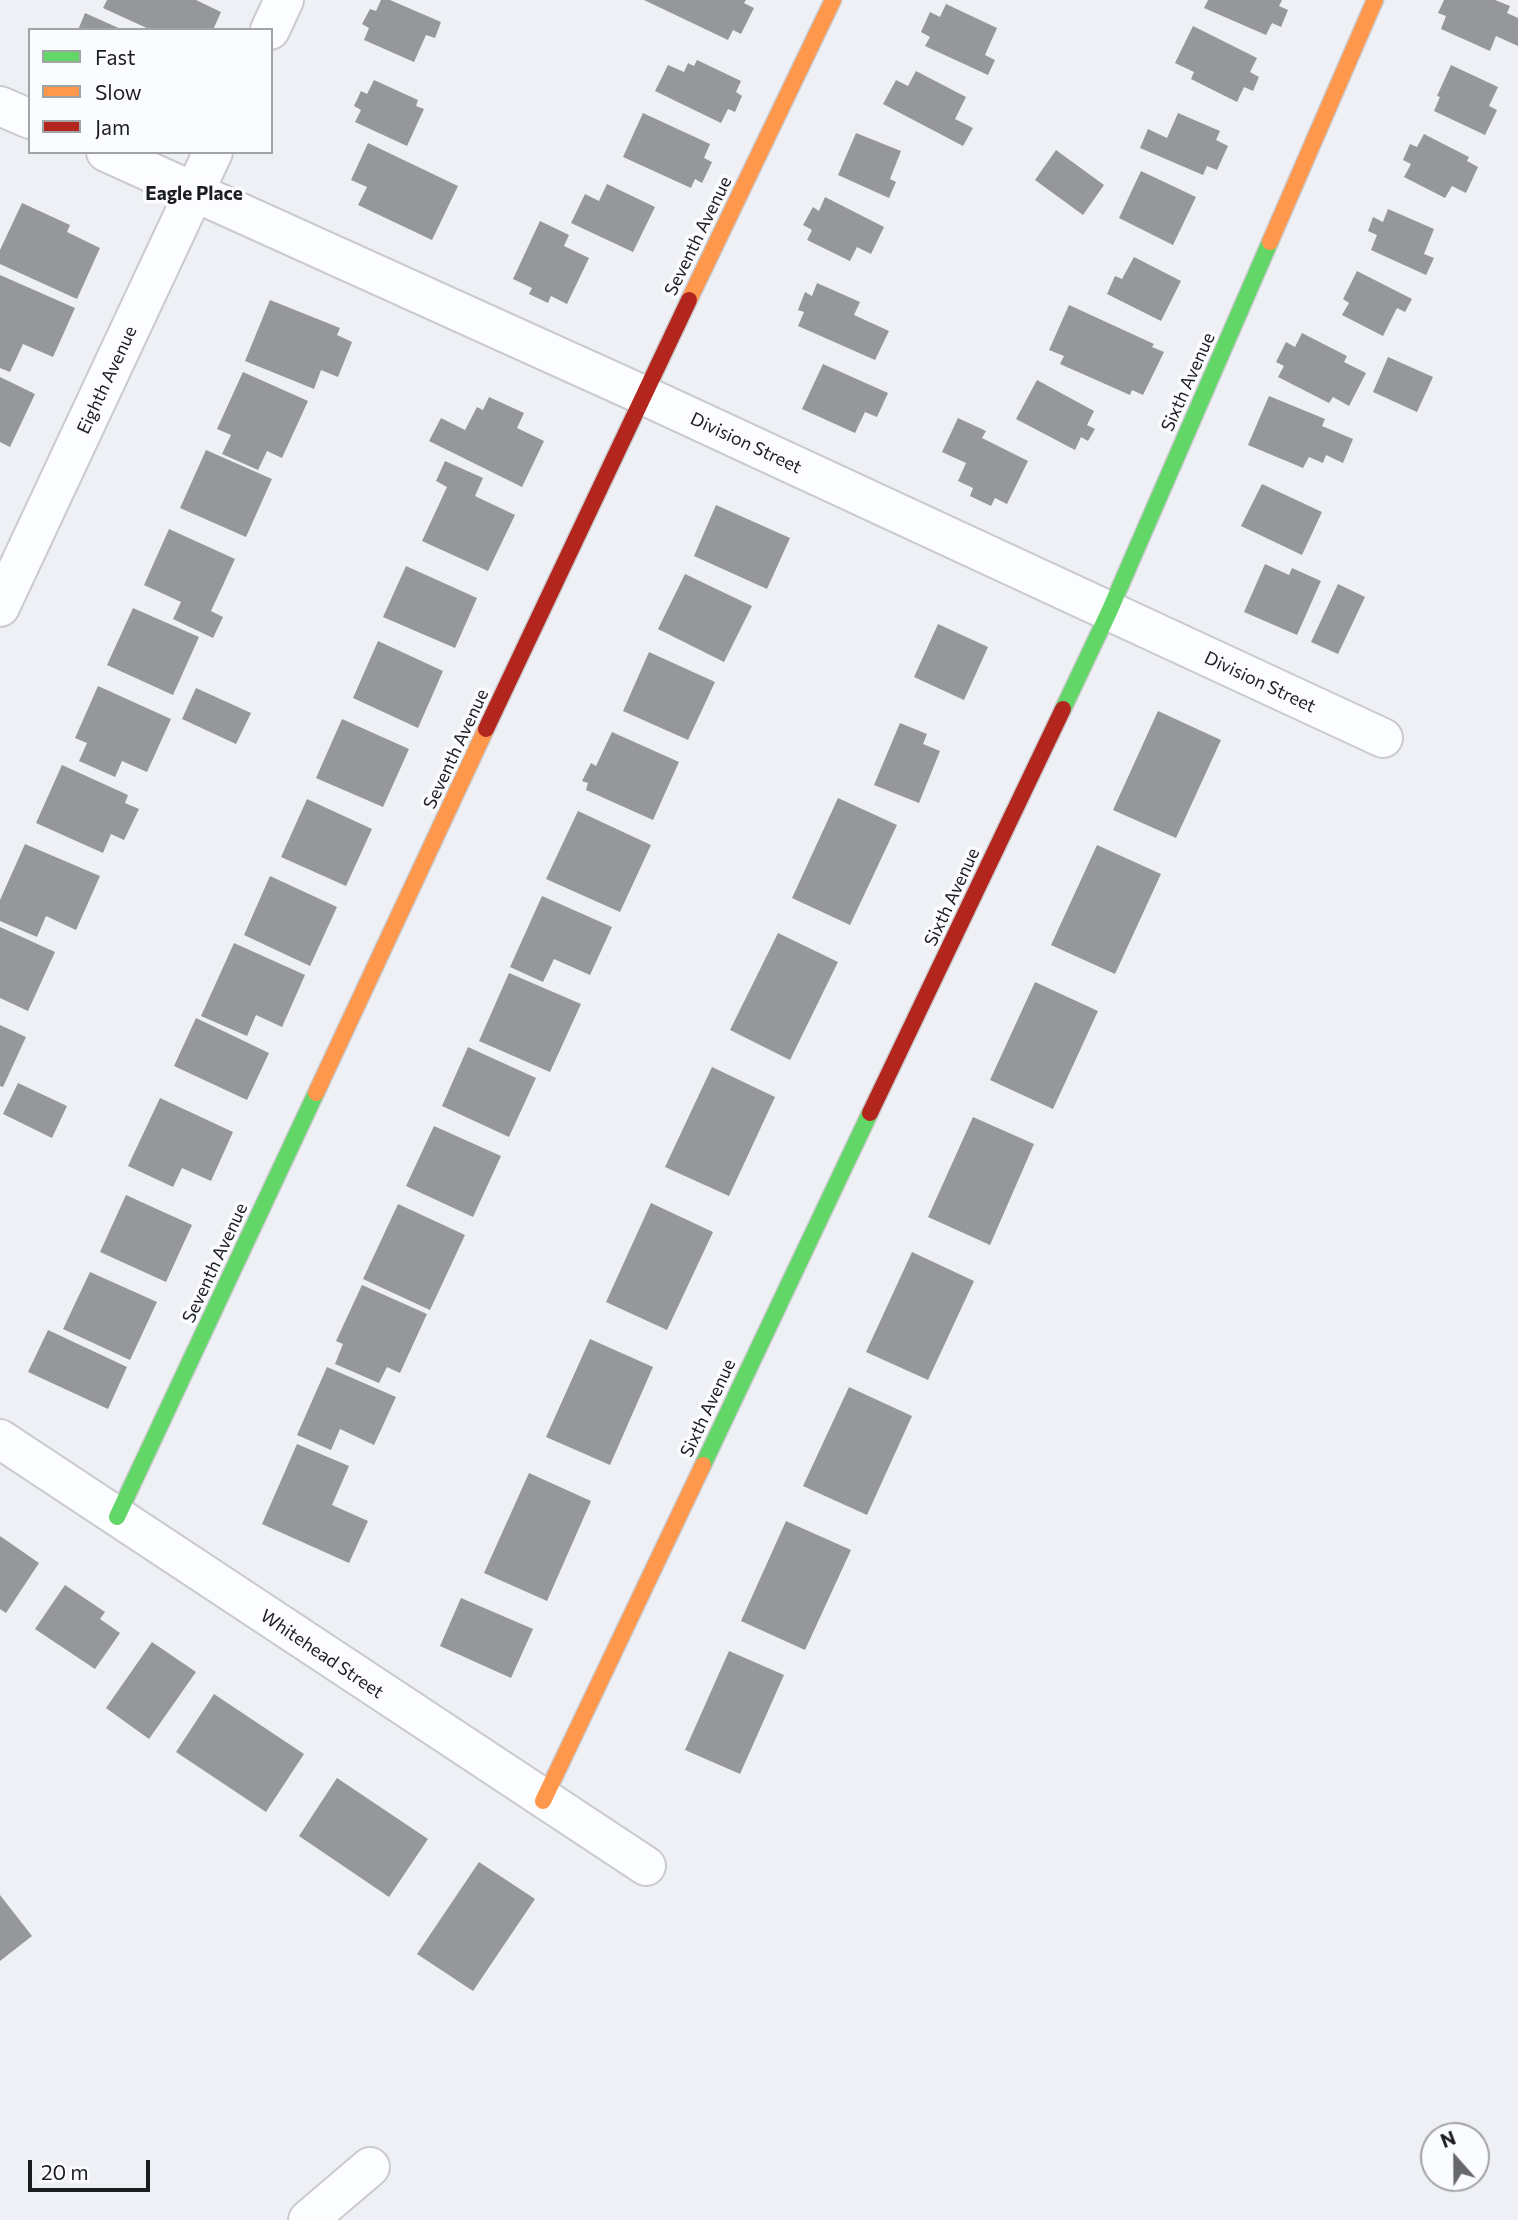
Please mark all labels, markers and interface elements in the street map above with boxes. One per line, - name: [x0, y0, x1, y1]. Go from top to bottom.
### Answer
- legend: [28, 28, 273, 154]
- text: Fast: [95, 44, 136, 69]
- text: Slow: [95, 79, 142, 104]
- text: Jam: [95, 114, 130, 139]
- street label: Seventh Avenue: [660, 173, 736, 299]
- district label: Eagle Place: [145, 183, 243, 205]
- street label: Eighth Avenue: [73, 323, 141, 437]
- street label: Sixth Avenue: [1157, 329, 1219, 435]
- street label: Division Street: [687, 408, 805, 478]
- street label: Division Street: [1201, 647, 1319, 717]
- street label: Seventh Avenue: [419, 686, 493, 812]
- street label: Sixth Avenue: [920, 844, 984, 950]
- street label: Seventh Avenue: [178, 1200, 252, 1326]
- street label: Sixth Avenue: [676, 1355, 740, 1461]
- street label: Whitehead Street: [256, 1605, 388, 1703]
- north arrow: [1420, 2122, 1490, 2192]
- text: N: [1437, 2126, 1459, 2152]
- scale bar: [32, 2146, 154, 2190]
- text: 20 m: [41, 2159, 89, 2184]

